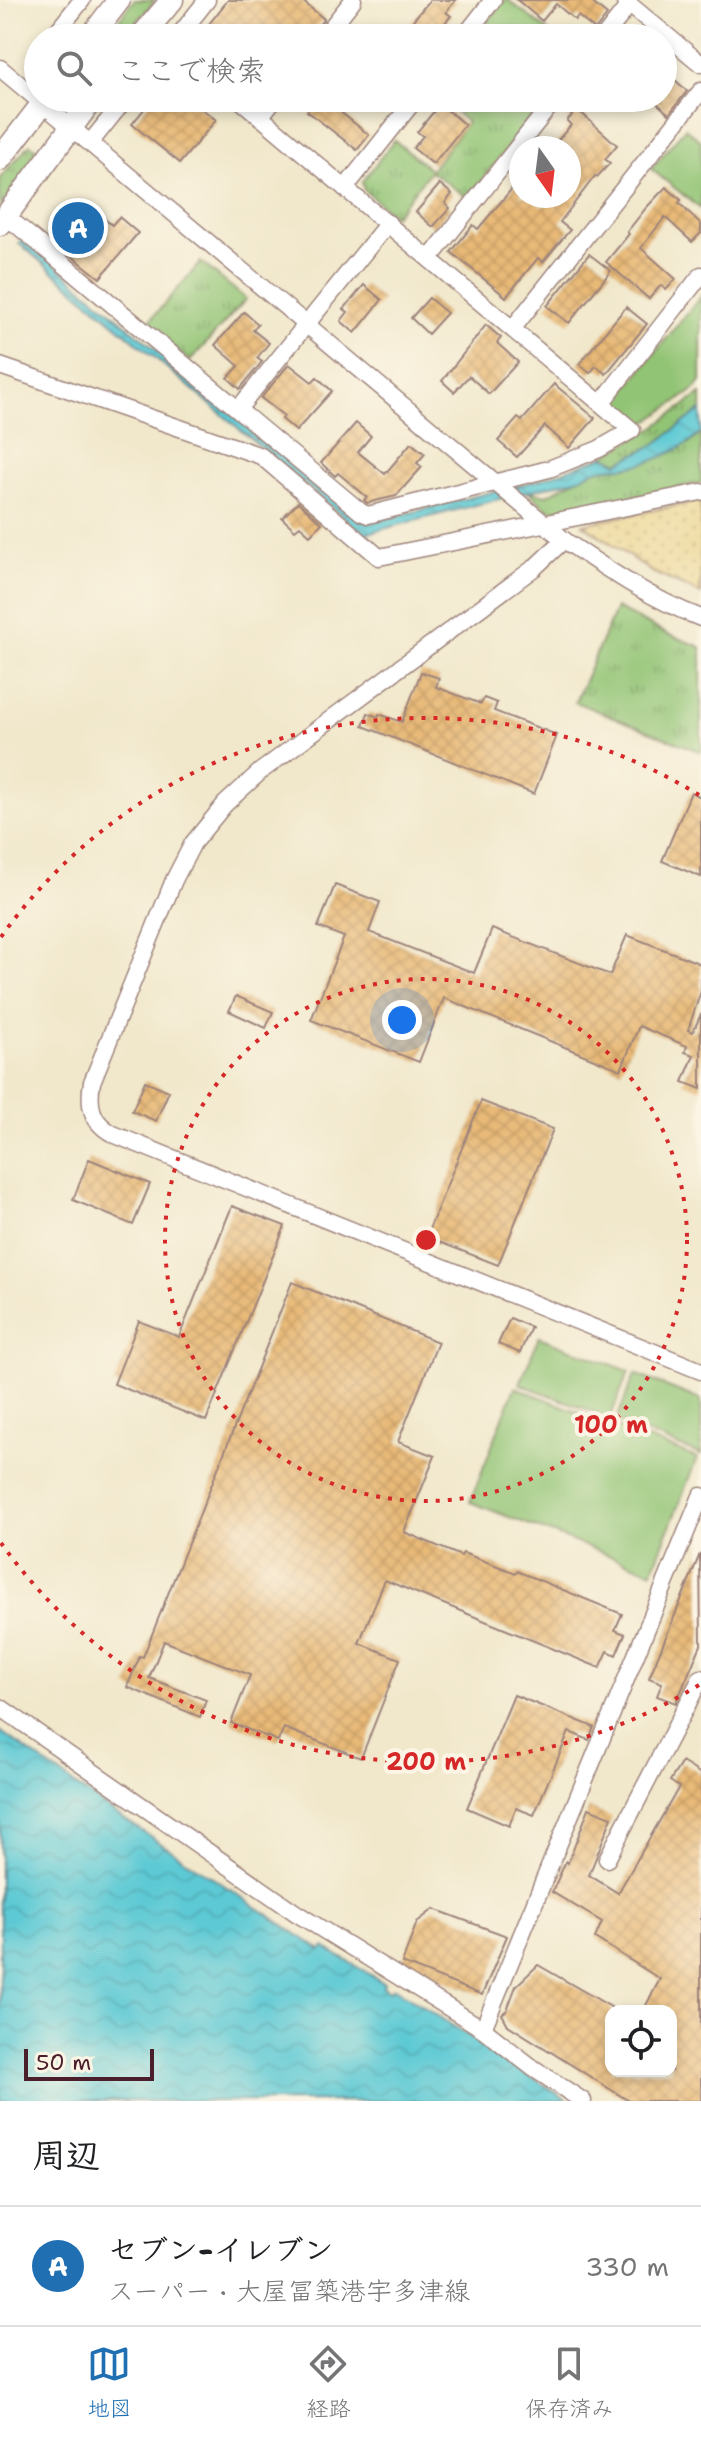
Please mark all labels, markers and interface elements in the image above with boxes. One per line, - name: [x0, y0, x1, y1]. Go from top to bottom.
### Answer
- search box: [24, 24, 677, 112]
- icon: search: [52, 46, 96, 90]
- text: ここで検索: [116, 50, 266, 91]
- north arrow: [509, 136, 581, 208]
- pin: A: [52, 198, 104, 258]
- your location: [382, 1000, 422, 1040]
- centre of rings: [412, 1226, 440, 1254]
- text: 100 m: [574, 1409, 648, 1441]
- text: 200 m: [386, 1746, 466, 1778]
- map controls: [605, 2005, 677, 2077]
- button: locate: [605, 2005, 677, 2077]
- scale bar: [24, 2045, 154, 2081]
- text: 50 m: [36, 2048, 91, 2077]
- text: 周辺: [32, 2132, 100, 2178]
- text: セブン-イレブン: [108, 2229, 334, 2270]
- text: A: [48, 2249, 68, 2284]
- text: 330 m: [585, 2249, 669, 2284]
- text: スーパー · 大屋冨築港宇多津線: [108, 2273, 470, 2308]
- tab: 地図: [87, 2342, 132, 2423]
- tab: 経路: [306, 2342, 351, 2423]
- tab: 保存済み: [525, 2342, 614, 2423]

